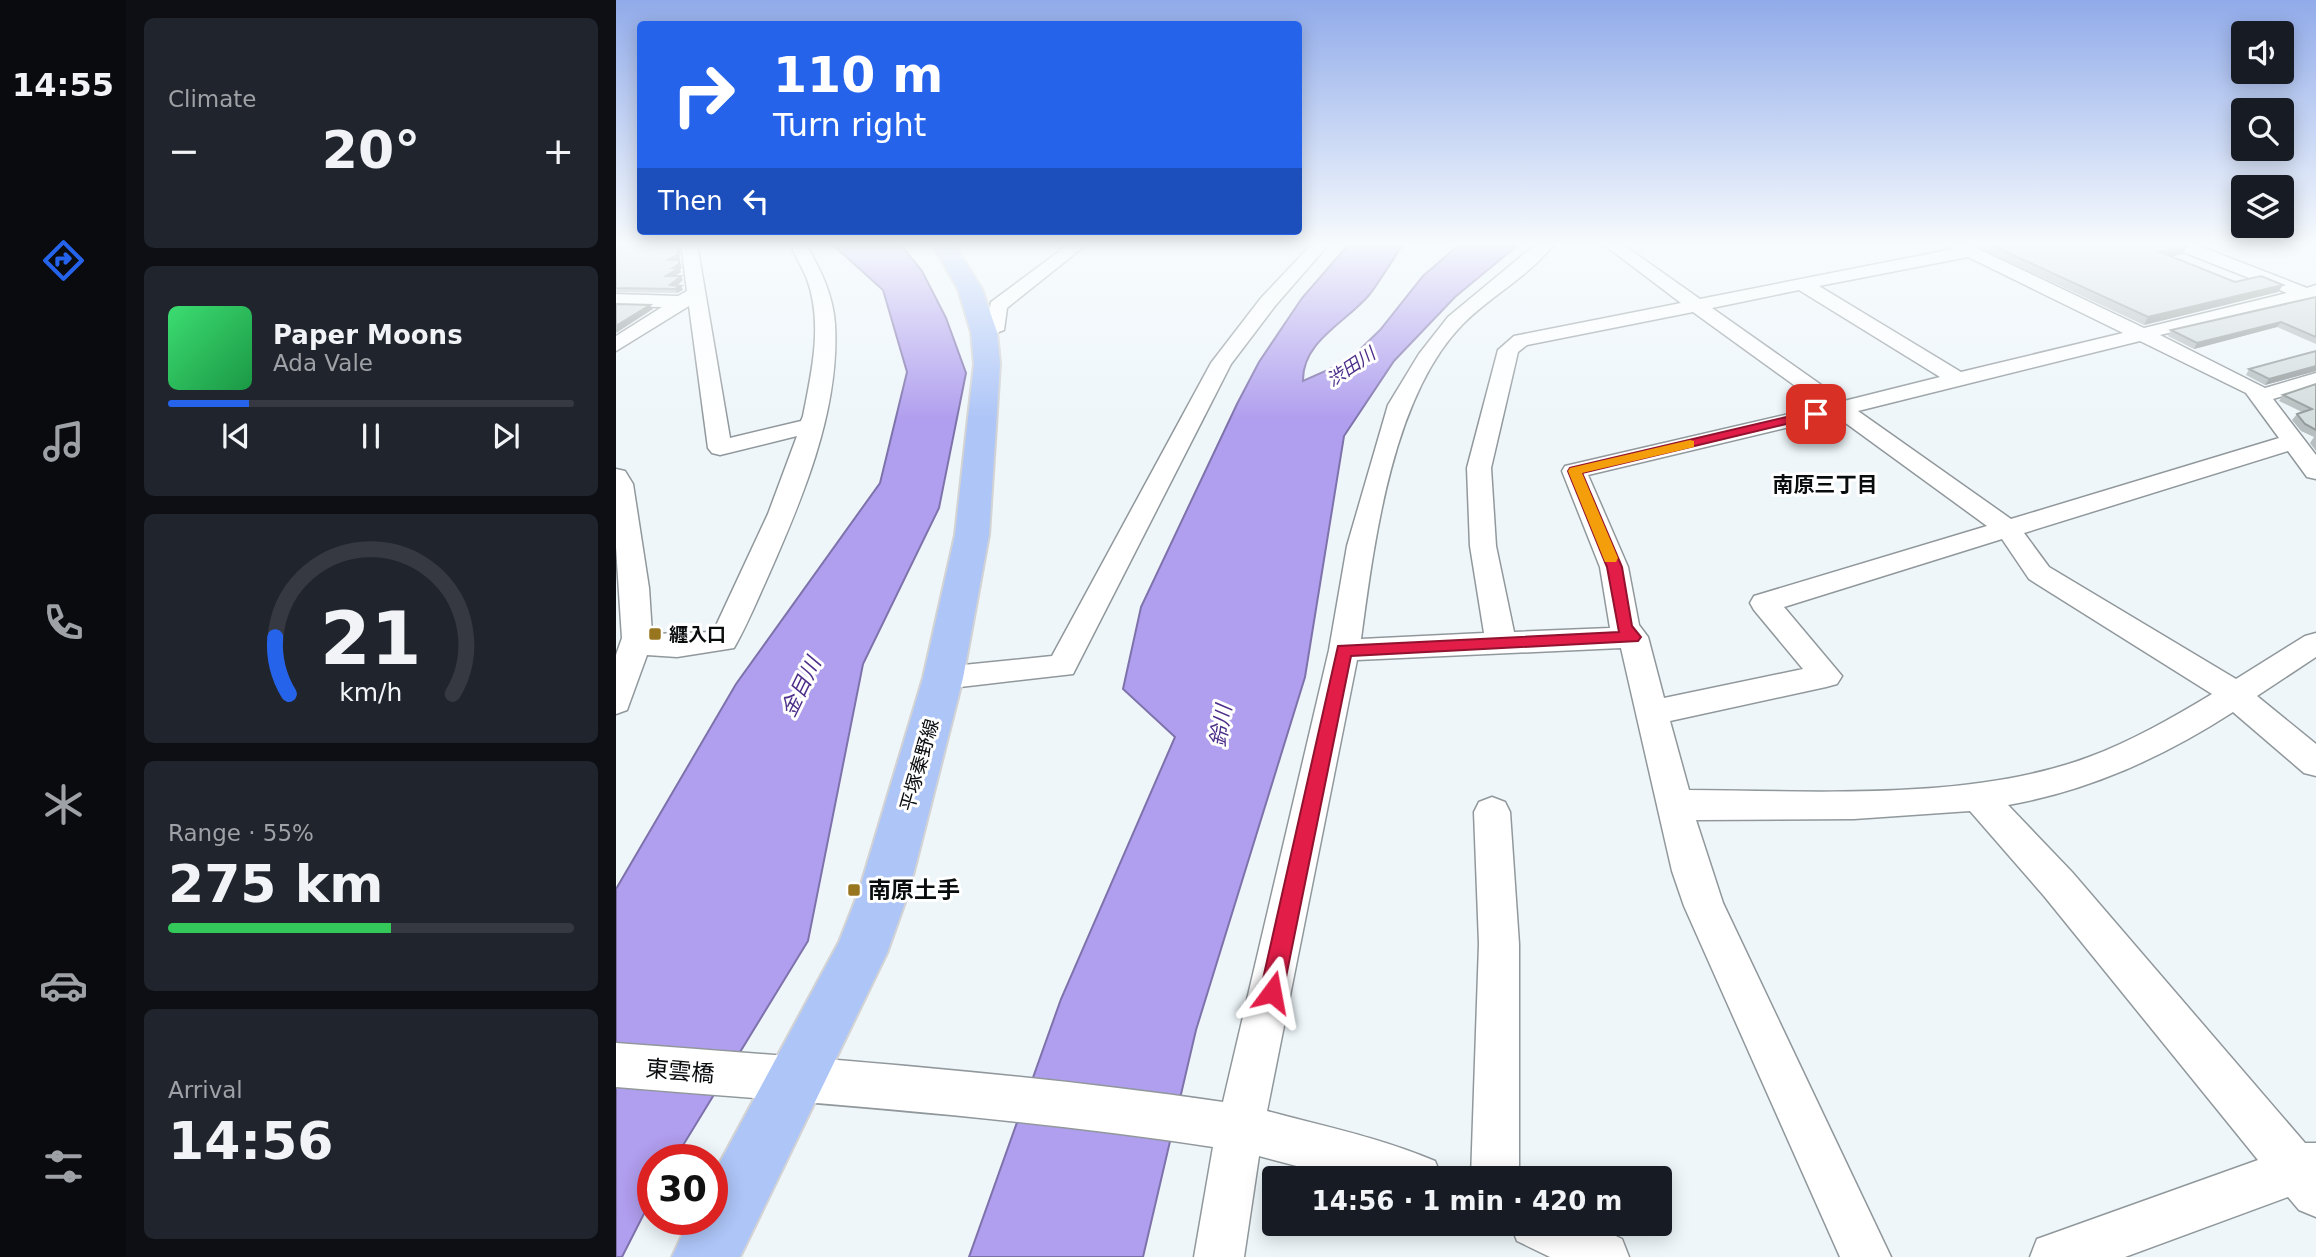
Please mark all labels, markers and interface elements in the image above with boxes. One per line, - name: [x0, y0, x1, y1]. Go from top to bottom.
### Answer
- map controls: [2231, 21, 2294, 238]
- button: sound: [2231, 21, 2294, 84]
- text: 110 m: [773, 47, 943, 104]
- icon: right: [658, 49, 749, 140]
- text: 14:55: [12, 66, 114, 104]
- text: Climate: [168, 86, 257, 112]
- button: search: [2231, 98, 2294, 161]
- text: Turn right: [773, 106, 926, 144]
- text: 20°: [322, 120, 420, 180]
- text: −: [168, 129, 200, 173]
- text: +: [542, 129, 574, 173]
- button: layers: [2231, 175, 2294, 238]
- icon: left: [737, 182, 775, 220]
- text: Then: [658, 186, 723, 216]
- icon: directions: [39, 236, 88, 285]
- text: Paper Moons: [273, 320, 463, 350]
- water label: 渋田川: [1322, 342, 1381, 390]
- text: Ada Vale: [273, 350, 373, 376]
- pin: [1786, 384, 1846, 444]
- icon: arrive: [1797, 395, 1835, 433]
- icon: music: [39, 417, 88, 466]
- icon: previous: [217, 417, 255, 455]
- icon: pause: [352, 417, 390, 455]
- icon: next: [487, 417, 525, 455]
- district label: 南原三丁目: [1773, 473, 1878, 497]
- text: 21: [320, 597, 422, 682]
- icon: phone: [39, 598, 88, 647]
- place label: 纒入口: [669, 623, 726, 645]
- marker: 纒入口: [647, 626, 663, 642]
- water label: 金目川: [776, 652, 826, 721]
- text: km/h: [339, 678, 403, 707]
- water label: 鈴川: [1206, 701, 1236, 749]
- street label: 平塚秦野線: [895, 716, 943, 814]
- icon: climate: [39, 780, 88, 829]
- text: Range · 55%: [168, 820, 314, 846]
- text: 275 km: [168, 854, 383, 914]
- place label: 南原土手: [868, 877, 960, 903]
- marker: 南原土手: [846, 882, 862, 898]
- position arrow: [1235, 955, 1309, 1029]
- icon: car: [39, 961, 88, 1010]
- street label: 東雲橋: [644, 1055, 716, 1087]
- text: Arrival: [168, 1077, 243, 1103]
- text: 14:56: [168, 1111, 334, 1171]
- icon: filters: [39, 1142, 88, 1191]
- speed limit sign: 30: [637, 1144, 728, 1235]
- text: 14:56 · 1 min · 420 m: [1312, 1186, 1622, 1216]

